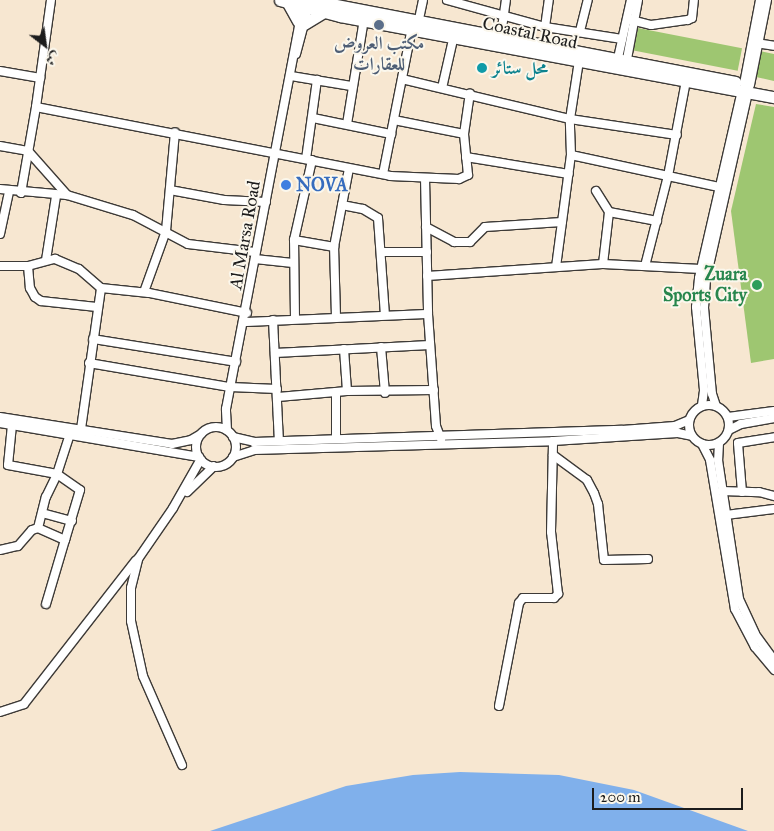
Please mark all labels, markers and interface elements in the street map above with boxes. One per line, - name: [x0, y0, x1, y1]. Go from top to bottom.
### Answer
- street label: Coastal Road: [480, 12, 580, 54]
- marker: مكتب العروض للعقارات: [373, 19, 385, 31]
- north arrow: [20, 20, 70, 70]
- place label: مكتب العروض للعقارات: [334, 33, 424, 76]
- text: ش: [42, 48, 63, 69]
- place label: محل ستائر: [492, 57, 548, 79]
- marker: محل ستائر: [476, 62, 488, 74]
- place label: NOVA: [296, 174, 348, 196]
- street label: Al Marsa Road: [225, 179, 265, 291]
- marker: NOVA: [280, 179, 292, 191]
- place label: Zuara Sports City: [663, 264, 747, 306]
- marker: Zuara Sports City: [751, 279, 763, 291]
- scale bar: [594, 778, 745, 810]
- text: 200 m: [600, 788, 641, 806]

